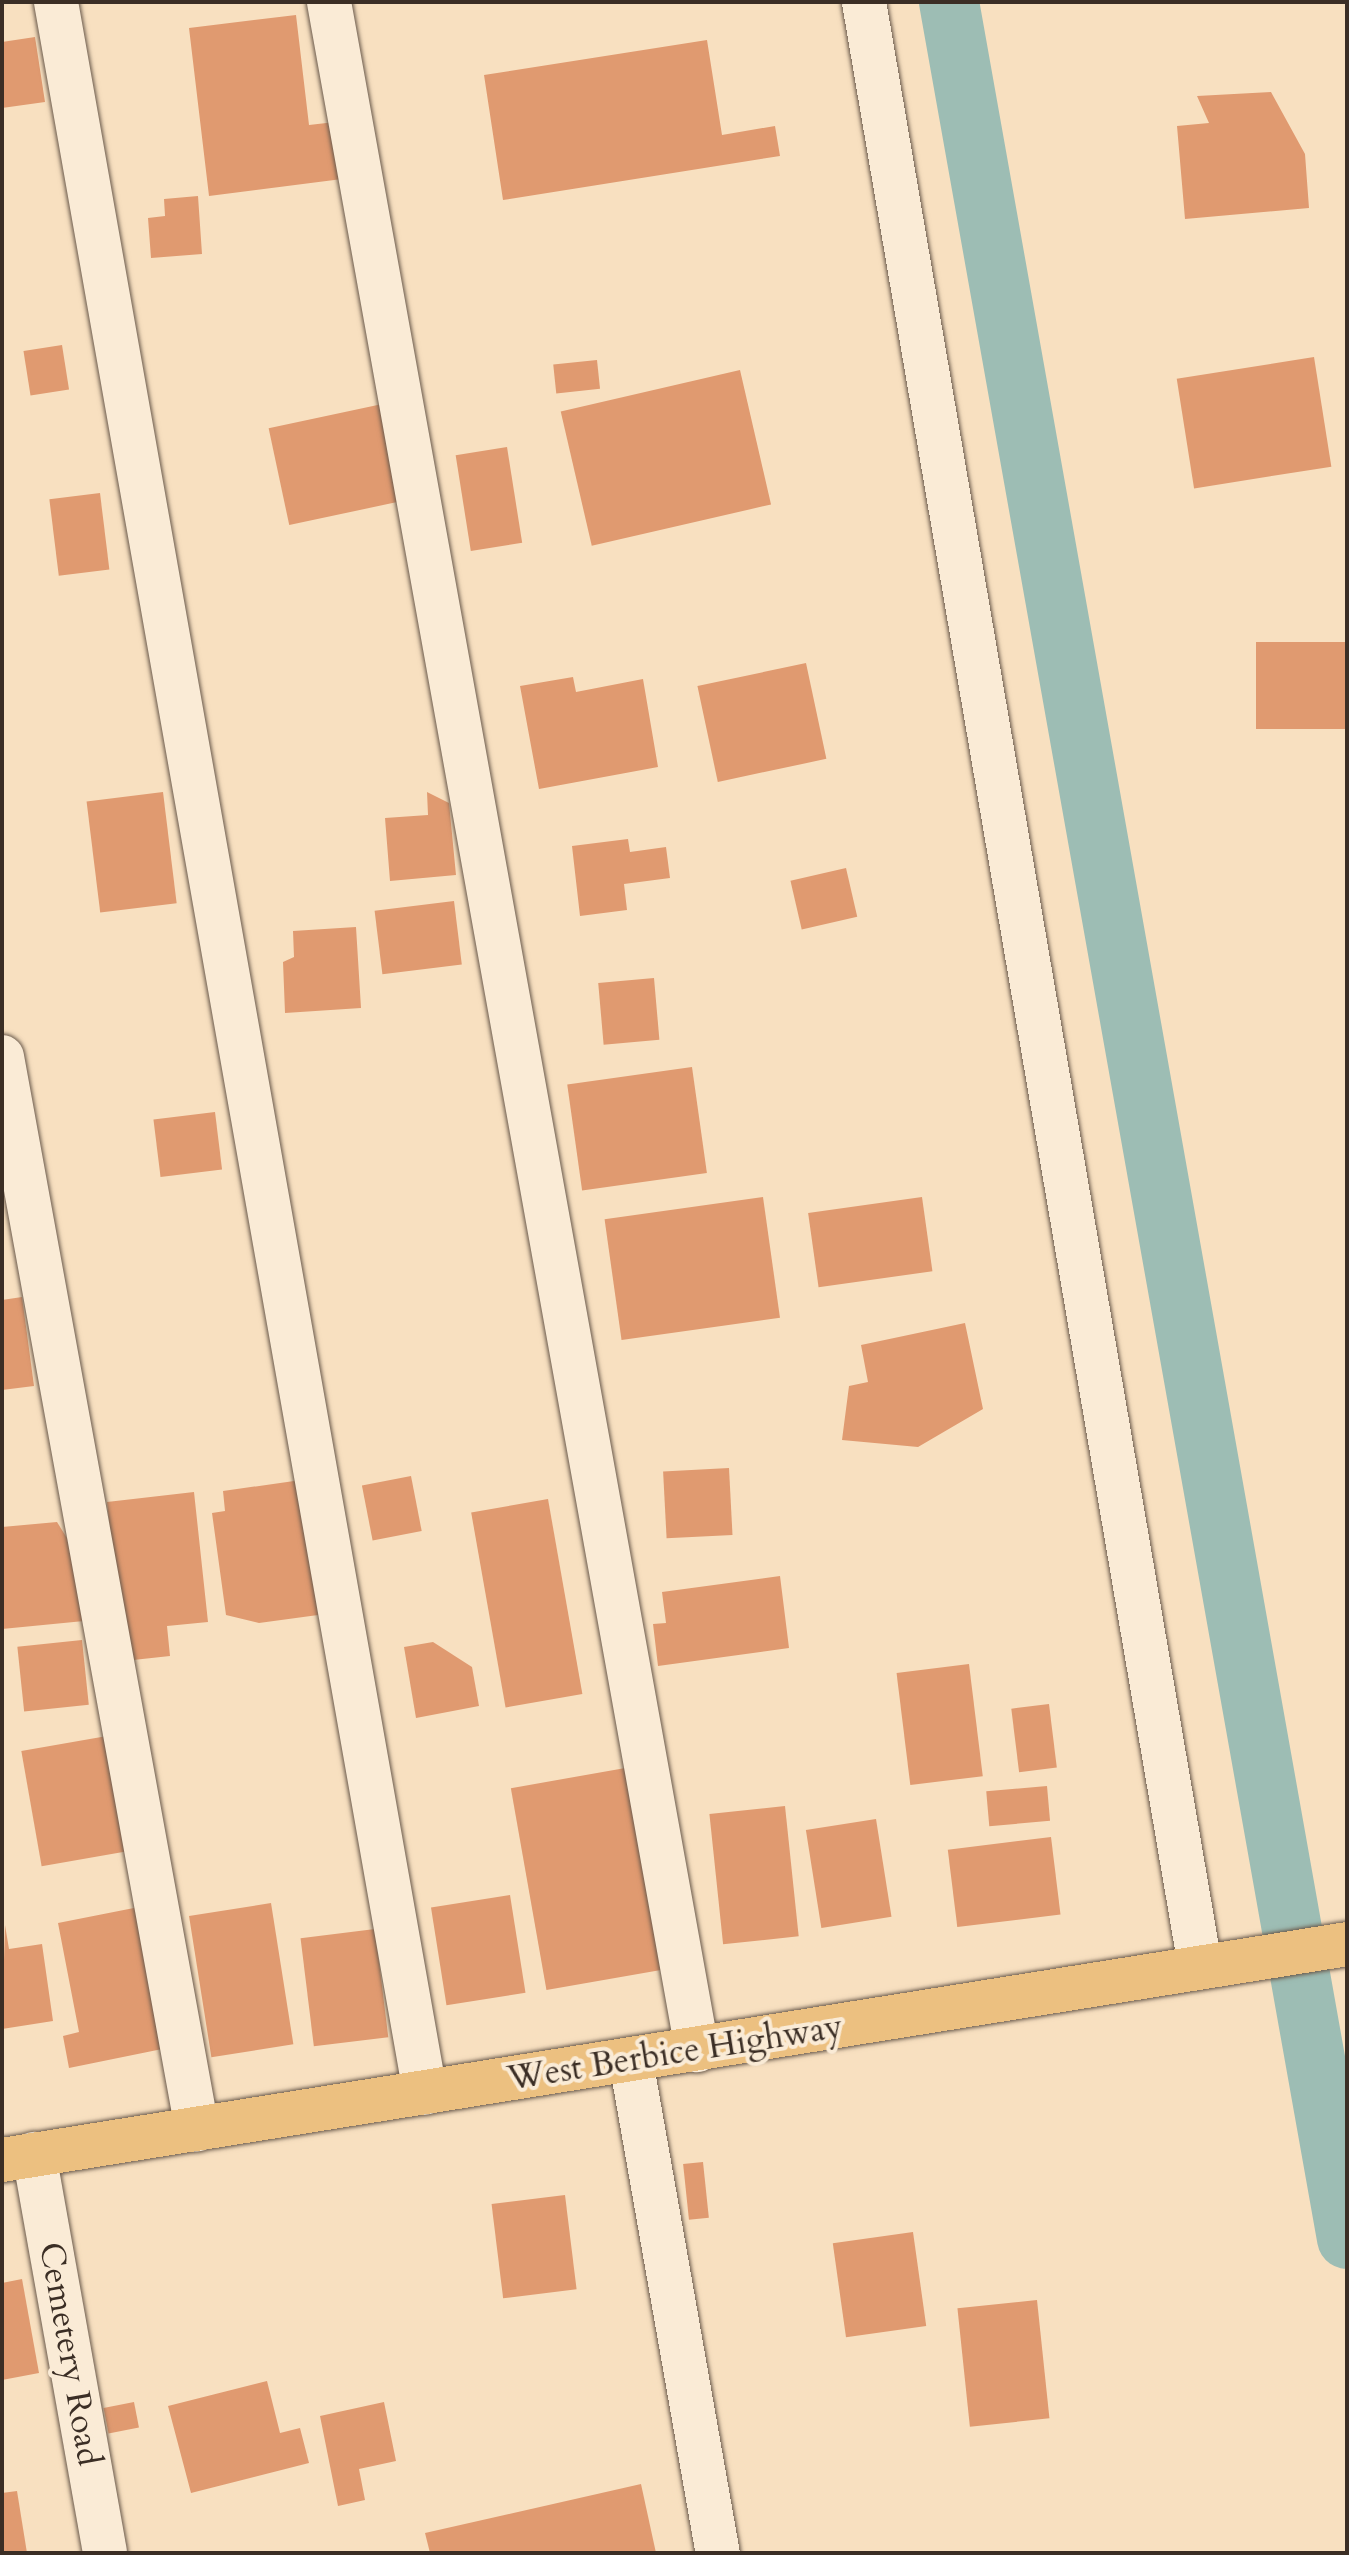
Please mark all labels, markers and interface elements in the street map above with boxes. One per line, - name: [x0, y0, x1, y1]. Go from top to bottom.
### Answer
- street label: West Berbice Highway: [505, 2006, 845, 2100]
- street label: Cemetery Road: [30, 2239, 110, 2469]

